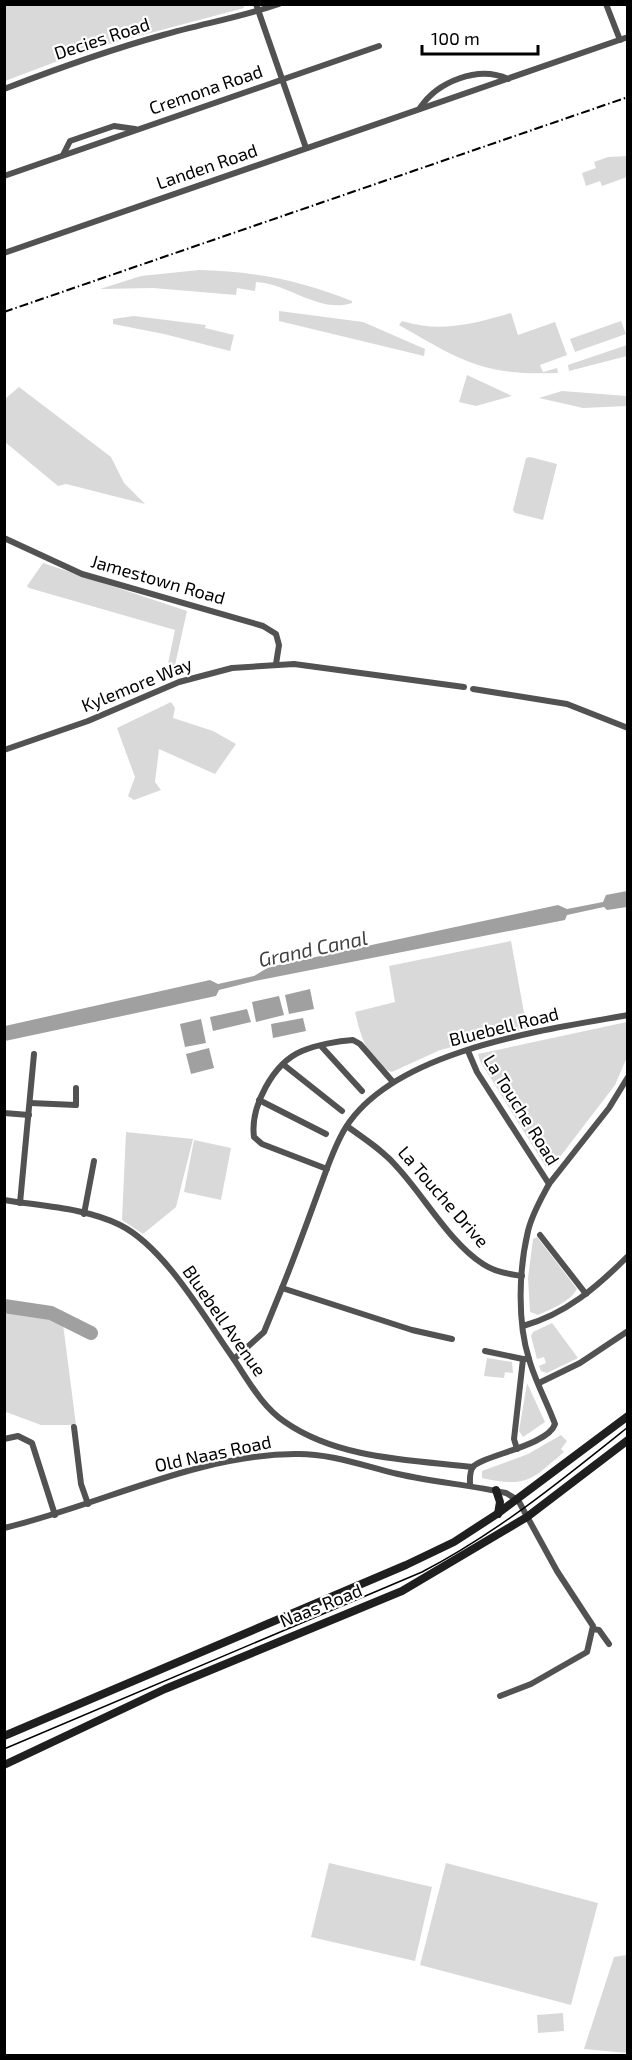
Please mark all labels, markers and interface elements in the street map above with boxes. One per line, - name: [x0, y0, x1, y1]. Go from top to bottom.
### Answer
- street label: Decies Road: [51, 12, 152, 64]
- scale bar: [422, 18, 538, 56]
- text: 100 m: [431, 27, 480, 49]
- street label: Cremona Road: [146, 59, 265, 119]
- street label: Landen Road: [153, 138, 260, 194]
- street label: Jamestown Road: [89, 549, 228, 609]
- street label: Kylemore Way: [78, 652, 196, 716]
- water label: Grand Canal: [256, 925, 369, 971]
- street label: Bluebell Road: [447, 1002, 561, 1050]
- street label: La Touche Road: [479, 1050, 565, 1169]
- street label: La Touche Drive: [394, 1141, 494, 1252]
- street label: Bluebell Avenue: [178, 1261, 271, 1380]
- street label: Old Naas Road: [152, 1430, 273, 1476]
- street label: Naas Road: [276, 1579, 365, 1632]

